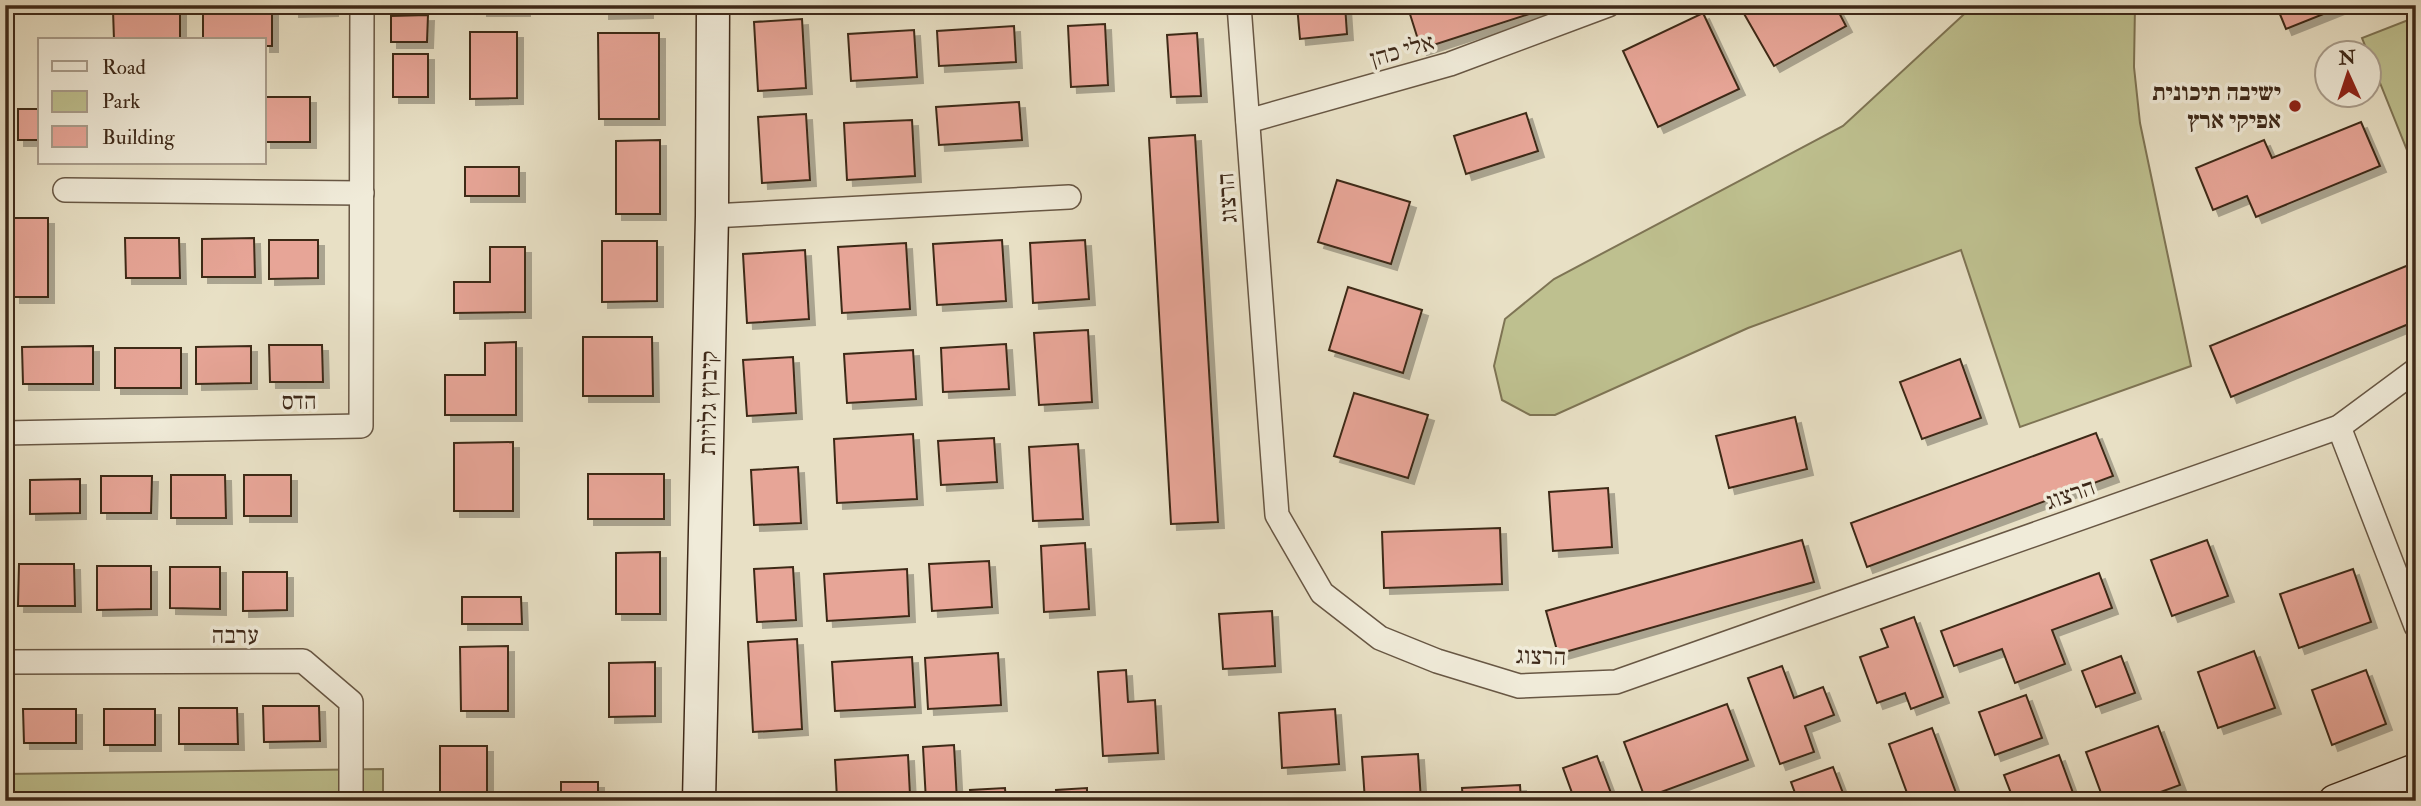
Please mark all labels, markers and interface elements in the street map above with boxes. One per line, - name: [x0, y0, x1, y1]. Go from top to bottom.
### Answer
- street label: אלי כהן: [1366, 27, 1438, 74]
- legend: [38, 38, 266, 164]
- north arrow: [2312, 38, 2382, 108]
- text: N: [2337, 46, 2357, 71]
- text: Road: [102, 54, 147, 81]
- place label: ישיבה תיכונית אפיקי ארץ: [2152, 77, 2281, 136]
- text: Park: [102, 88, 140, 115]
- marker: ישיבה תיכונית אפיקי ארץ: [2287, 98, 2303, 114]
- text: Building: [102, 124, 175, 151]
- street label: הרצוג: [1210, 172, 1245, 224]
- street label: קיבוץ גלויות: [692, 350, 725, 456]
- street label: הדס: [281, 386, 317, 417]
- street label: הרצוג: [2041, 472, 2099, 517]
- street label: ערבה: [211, 620, 259, 651]
- street label: הרצוג: [1515, 640, 1567, 673]

